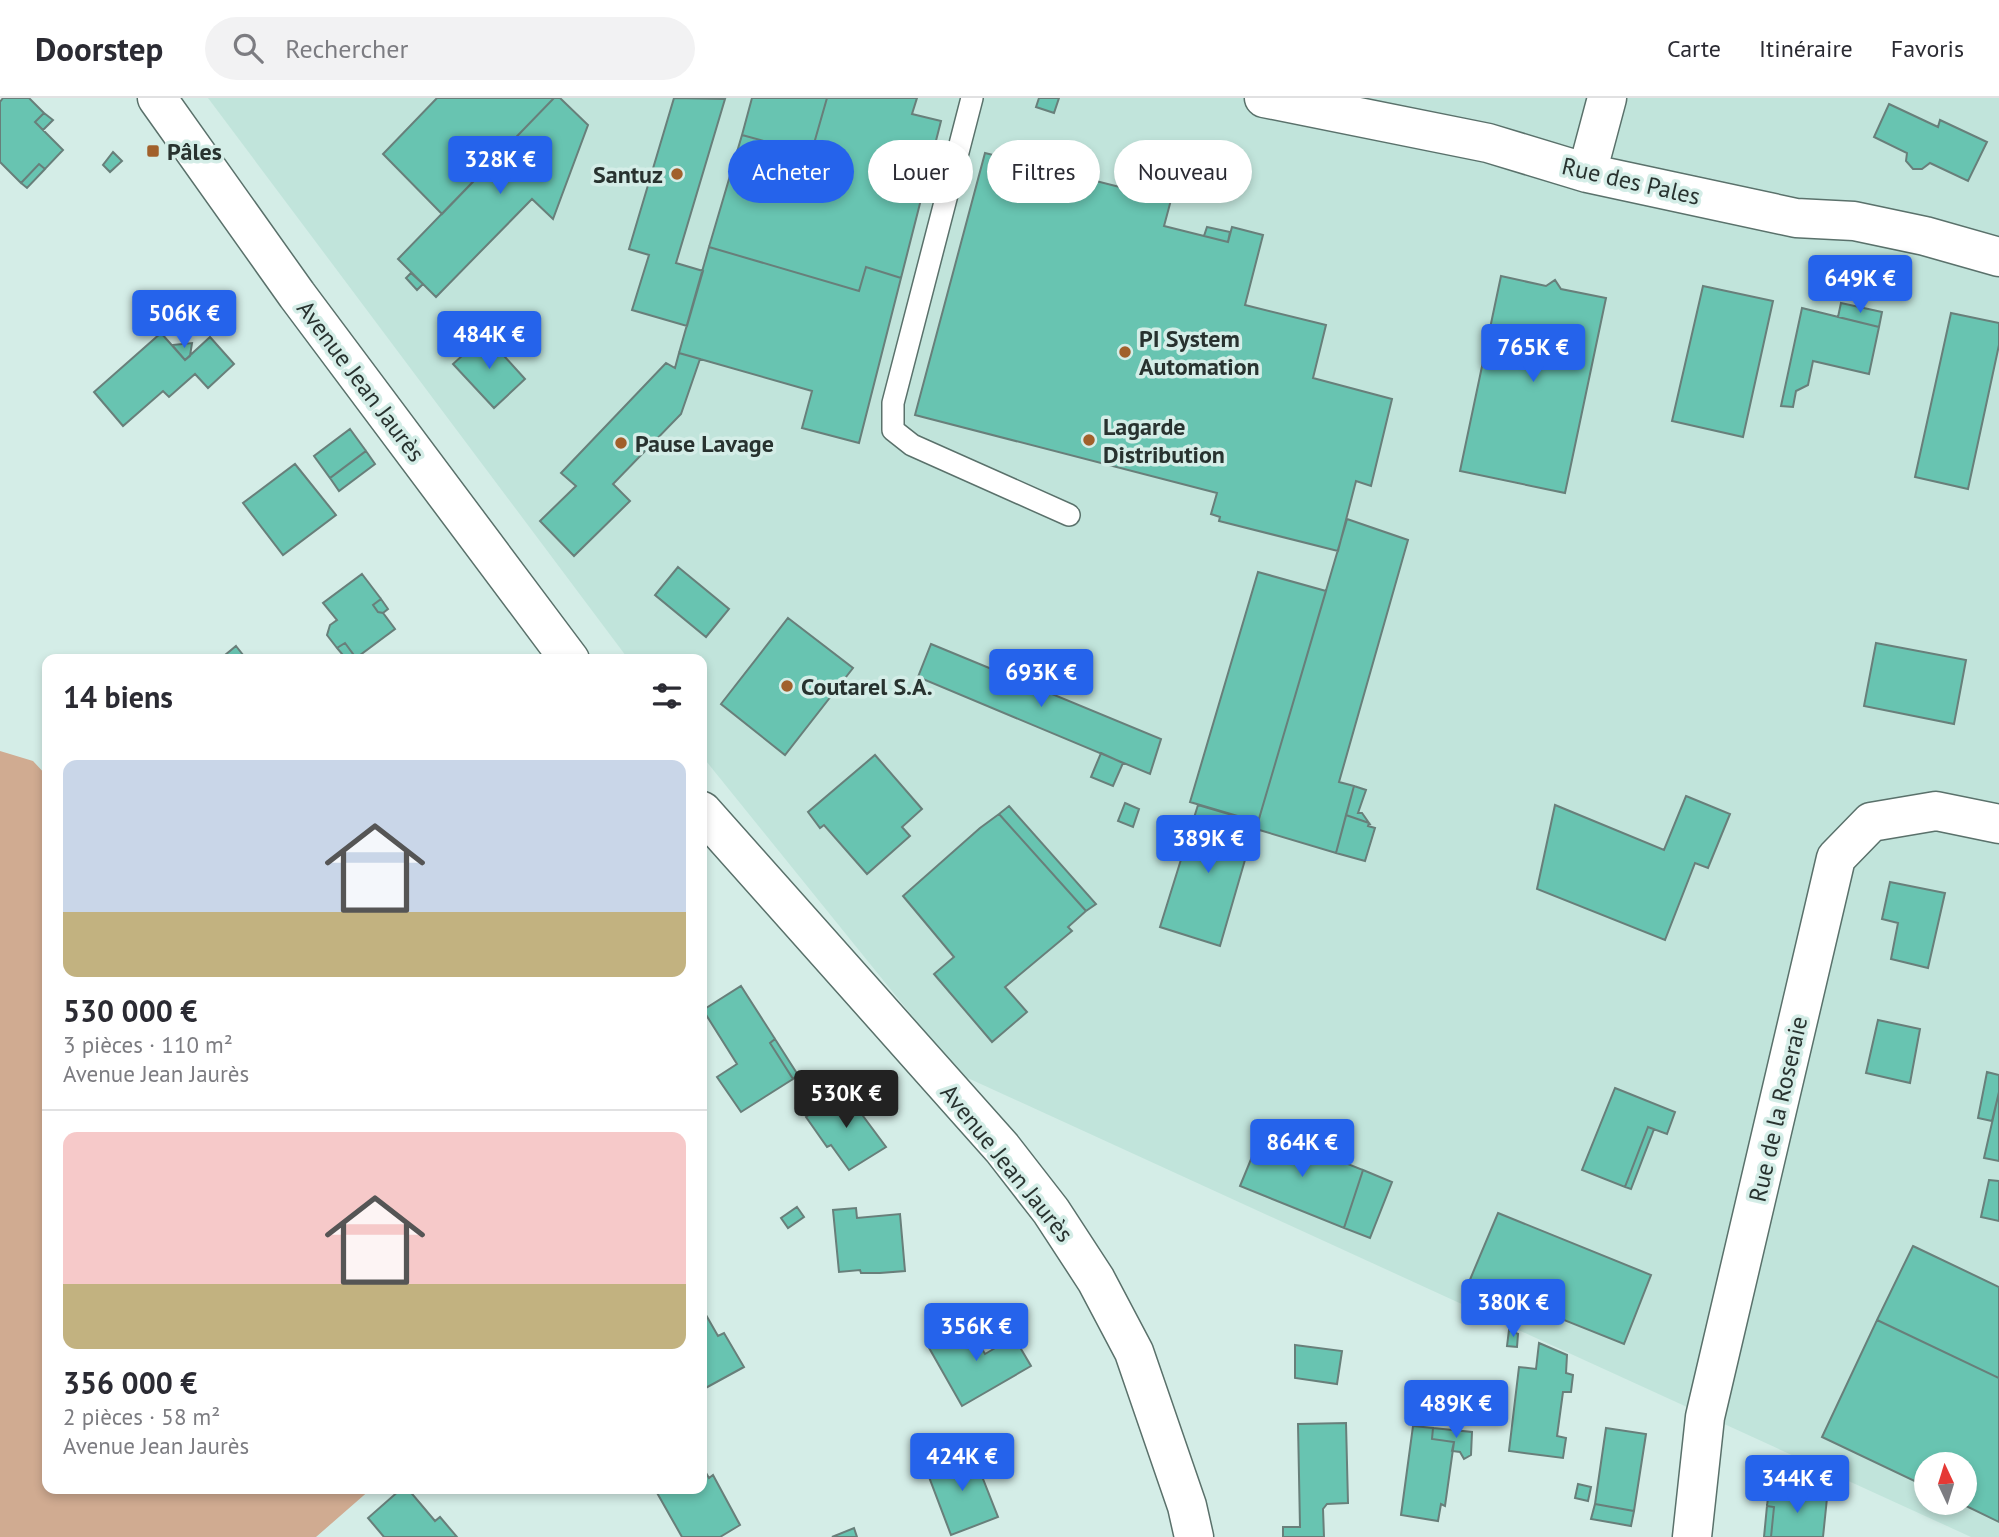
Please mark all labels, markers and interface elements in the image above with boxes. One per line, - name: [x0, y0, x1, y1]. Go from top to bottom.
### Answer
- search box: [205, 17, 695, 80]
- text: Doorstep: [35, 27, 163, 70]
- icon: search: [229, 29, 267, 67]
- text: Rechercher: [285, 32, 408, 65]
- text: Carte: [1667, 33, 1721, 64]
- text: Itinéraire: [1759, 33, 1853, 64]
- text: Favoris: [1891, 33, 1964, 64]
- place label: Pâles: [167, 136, 222, 167]
- pin: 328K €: [443, 136, 557, 196]
- chip: Acheter: [728, 140, 854, 203]
- chip: Louer: [868, 140, 973, 203]
- chip: Filtres: [987, 140, 1100, 203]
- chip: Nouveau: [1114, 140, 1252, 203]
- marker: Pâles: [145, 143, 161, 159]
- text: 328K €: [464, 144, 536, 173]
- street label: Rue des Pales: [1559, 150, 1703, 212]
- place label: Santuz: [593, 159, 663, 190]
- marker: Santuz: [669, 166, 685, 182]
- pin: 649K €: [1803, 256, 1917, 315]
- text: 649K €: [1824, 263, 1896, 292]
- pin: 506K €: [127, 290, 241, 350]
- street label: Avenue Jean Jaurès: [290, 294, 432, 468]
- text: 506K €: [148, 298, 220, 327]
- pin: 484K €: [432, 312, 546, 371]
- text: 484K €: [453, 319, 525, 348]
- place label: PI System Automation: [1139, 323, 1260, 382]
- pin: 765K €: [1476, 324, 1590, 384]
- text: 765K €: [1497, 332, 1569, 361]
- marker: PI System Automation: [1117, 344, 1133, 360]
- place label: Lagarde Distribution: [1103, 411, 1225, 470]
- place label: Pause Lavage: [635, 428, 774, 459]
- marker: Lagarde Distribution: [1081, 432, 1097, 448]
- marker: Pause Lavage: [613, 435, 629, 451]
- pin: 693K €: [984, 650, 1098, 709]
- text: 693K €: [1005, 657, 1077, 686]
- place label: Coutarel S.A.: [801, 671, 933, 702]
- text: 14 biens: [63, 677, 173, 716]
- icon: filters: [648, 677, 686, 715]
- marker: Coutarel S.A.: [779, 678, 795, 694]
- icon: home: [312, 805, 438, 931]
- pin: 389K €: [1151, 816, 1265, 875]
- text: 389K €: [1172, 823, 1244, 852]
- text: 530 000 €: [63, 991, 197, 1030]
- street label: Rue de la Roseraie: [1742, 1013, 1814, 1205]
- text: 3 pièces · 110 m²: [63, 1030, 233, 1059]
- text: Avenue Jean Jaurès: [63, 1059, 249, 1088]
- pin: 530K €: [789, 1070, 903, 1130]
- text: 530K €: [810, 1078, 882, 1107]
- street label: Avenue Jean Jaurès: [934, 1078, 1080, 1248]
- pin: 864K €: [1245, 1119, 1359, 1179]
- text: 864K €: [1266, 1127, 1338, 1156]
- icon: home: [312, 1177, 438, 1303]
- pin: 380K €: [1456, 1280, 1570, 1339]
- text: 380K €: [1477, 1287, 1549, 1316]
- pin: 356K €: [919, 1304, 1033, 1363]
- text: 356K €: [940, 1311, 1012, 1340]
- text: 356 000 €: [63, 1363, 197, 1402]
- pin: 489K €: [1399, 1380, 1513, 1440]
- text: 489K €: [1420, 1388, 1492, 1417]
- text: 2 pièces · 58 m²: [63, 1402, 220, 1431]
- text: Avenue Jean Jaurès: [63, 1431, 249, 1460]
- pin: 424K €: [905, 1434, 1019, 1493]
- text: 424K €: [926, 1441, 998, 1470]
- north arrow: [1914, 1452, 1978, 1516]
- map controls: [1914, 1452, 1977, 1515]
- pin: 344K €: [1740, 1456, 1854, 1515]
- text: 344K €: [1761, 1463, 1833, 1492]

